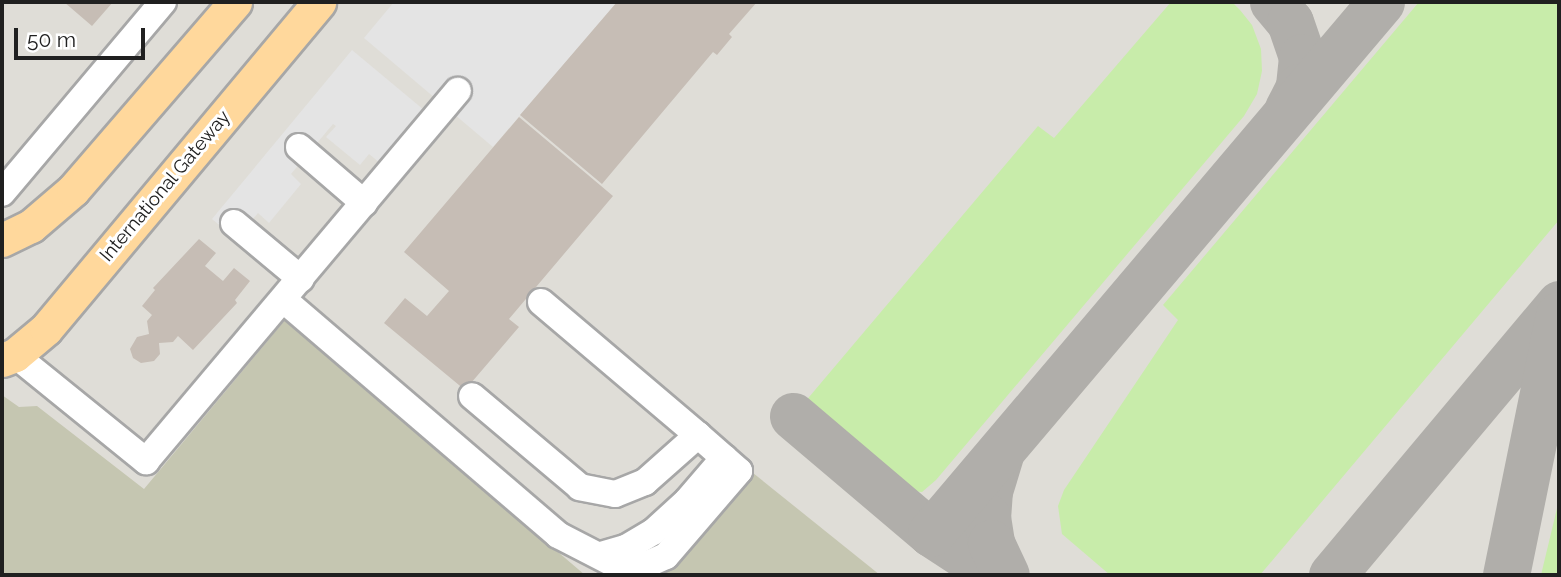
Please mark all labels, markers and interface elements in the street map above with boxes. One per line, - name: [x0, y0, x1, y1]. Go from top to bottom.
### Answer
- scale bar: [18, 14, 149, 58]
- text: 50 m: [27, 27, 76, 52]
- street label: International Gateway: [95, 106, 235, 266]

